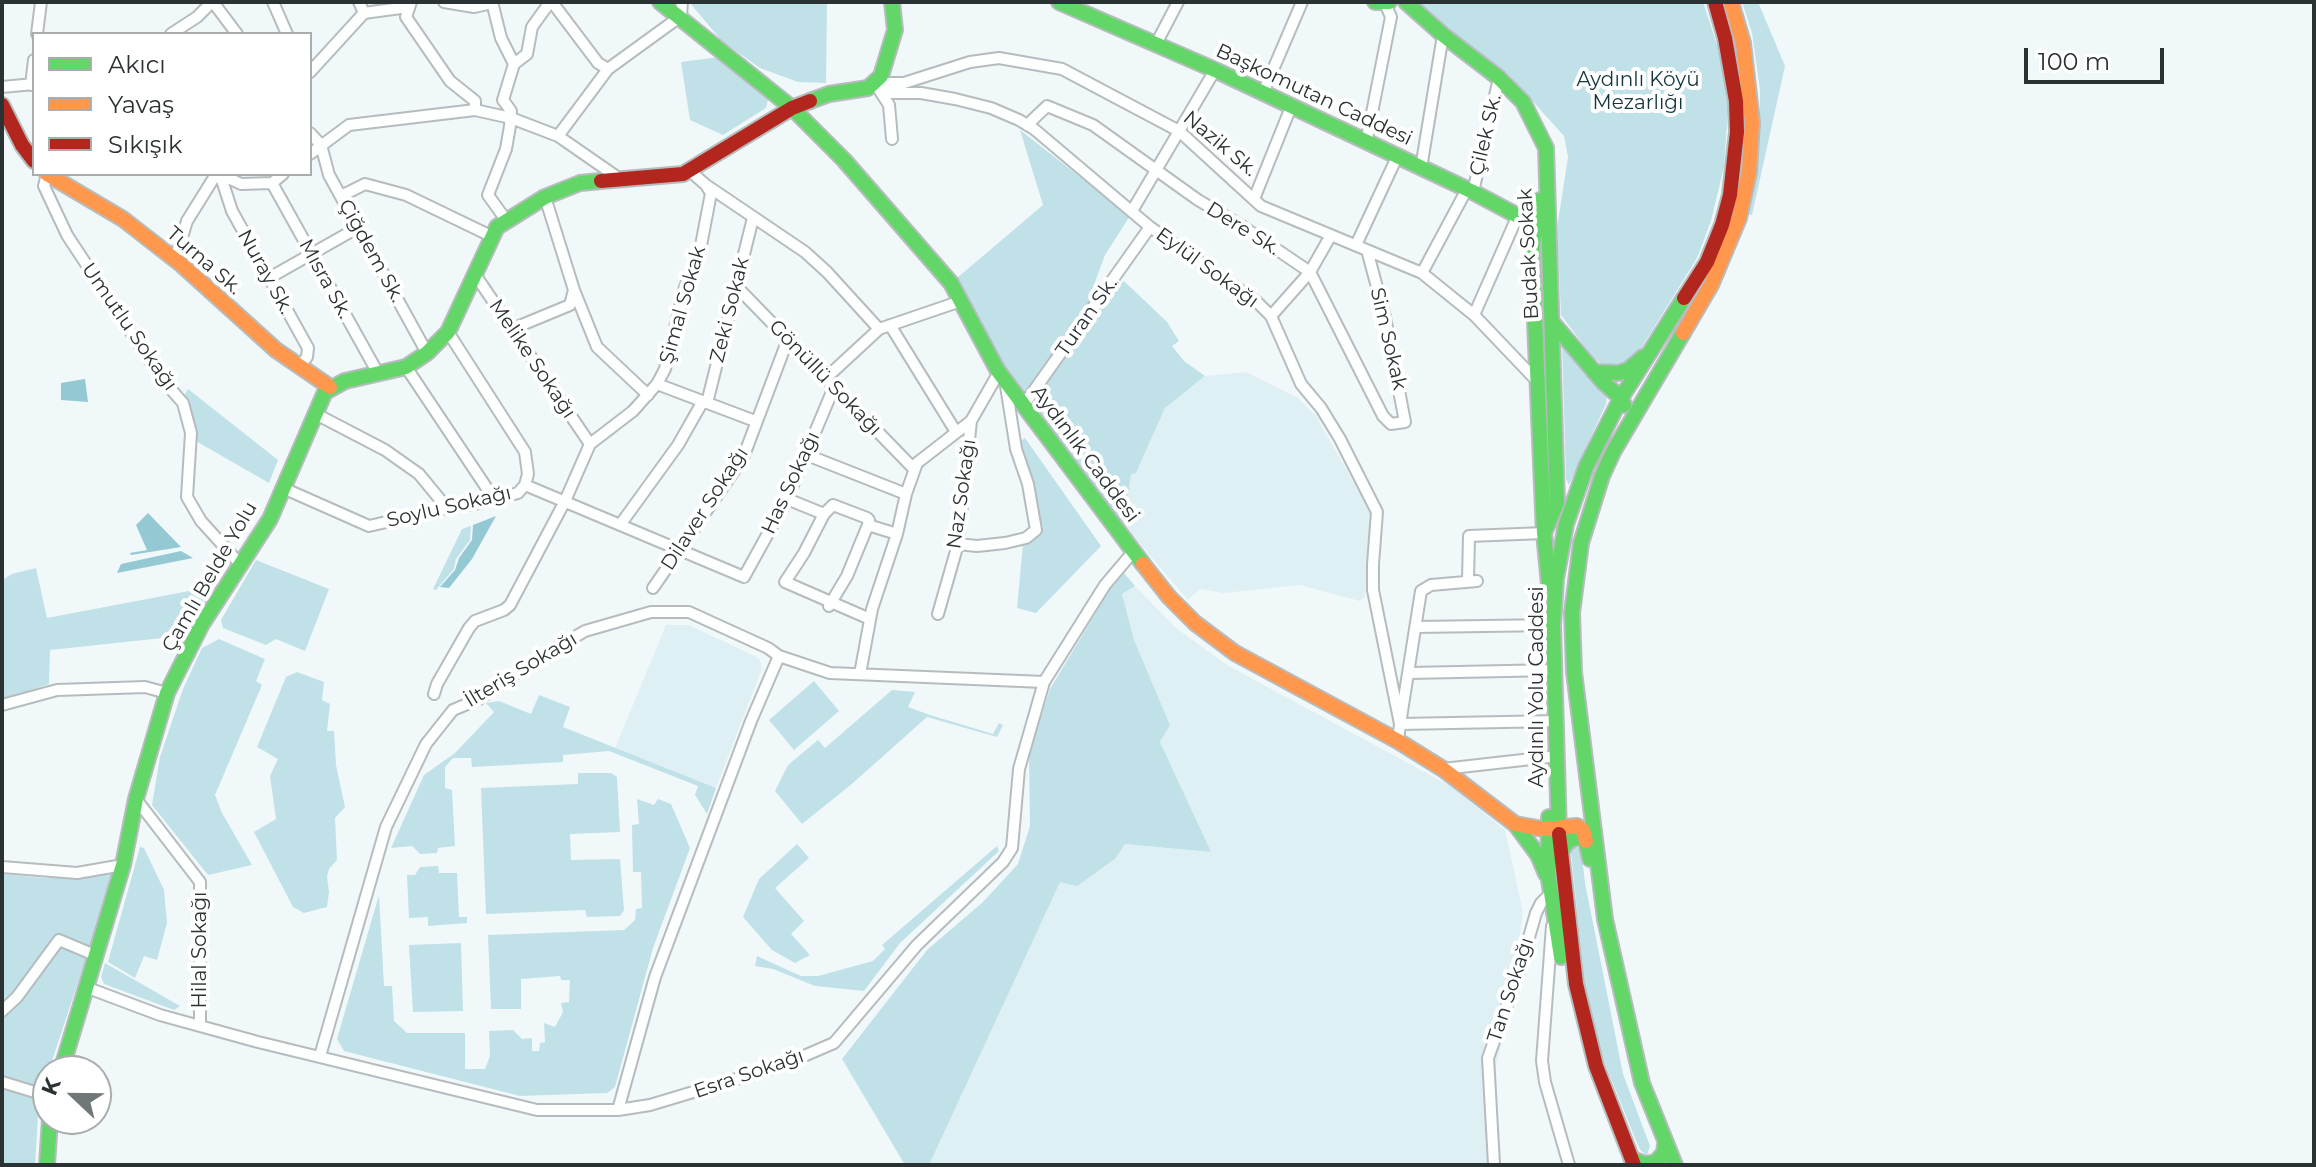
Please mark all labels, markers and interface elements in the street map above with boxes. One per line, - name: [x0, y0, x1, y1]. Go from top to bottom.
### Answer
- legend: [32, 32, 312, 176]
- scale bar: [2028, 32, 2168, 82]
- street label: Başkomutan Caddesi: [1212, 39, 1416, 151]
- text: 100 m: [2038, 47, 2110, 76]
- text: Akıcı: [108, 50, 166, 79]
- park label: Aydınlı Köyü Mezarlığı: [1576, 68, 1700, 115]
- text: Yavaş: [108, 90, 174, 119]
- street label: Çilek Sk.: [1465, 92, 1507, 178]
- street label: Nazik Sk.: [1178, 106, 1262, 182]
- text: Sıkışık: [108, 130, 182, 159]
- street label: Budak Sokak: [1514, 188, 1544, 320]
- street label: Çiğdem Sk.: [333, 195, 409, 307]
- street label: Dere Sk.: [1202, 197, 1284, 261]
- street label: Turna Sk.: [161, 222, 247, 300]
- street label: Eylül Sokağı: [1151, 223, 1263, 313]
- street label: Nuray Sk.: [232, 225, 298, 319]
- street label: Mısra Sk.: [293, 235, 357, 323]
- street label: Şimal Sokak: [655, 243, 711, 367]
- street label: Zeki Sokak: [705, 255, 755, 365]
- street label: Umutlu Sokağı: [76, 259, 182, 395]
- street label: Turan Sk.: [1051, 273, 1123, 361]
- street label: Sim Sokak: [1365, 285, 1411, 393]
- street label: Melike Sokağı: [483, 295, 581, 423]
- street label: Gönüllü Sokağı: [764, 315, 886, 441]
- street label: Aydınlık Caddesi: [1026, 381, 1144, 527]
- street label: Has Sokağı: [757, 428, 825, 538]
- street label: Naz Sokağı: [942, 437, 982, 551]
- street label: Dilaver Sokağı: [656, 443, 754, 575]
- street label: Soylu Sokağı: [384, 481, 514, 533]
- street label: Çamlı Belde Yolu: [157, 498, 263, 656]
- street label: Aydınlı Yolu Caddesi: [1525, 586, 1549, 788]
- street label: İlteriş Sokağı: [460, 627, 582, 713]
- street label: Hilal Sokağı: [188, 892, 212, 1008]
- street label: Tan Sokağı: [1483, 934, 1539, 1046]
- street label: Esra Sokağı: [691, 1044, 807, 1104]
- north arrow: [32, 1055, 112, 1135]
- text: K: [36, 1074, 67, 1099]

